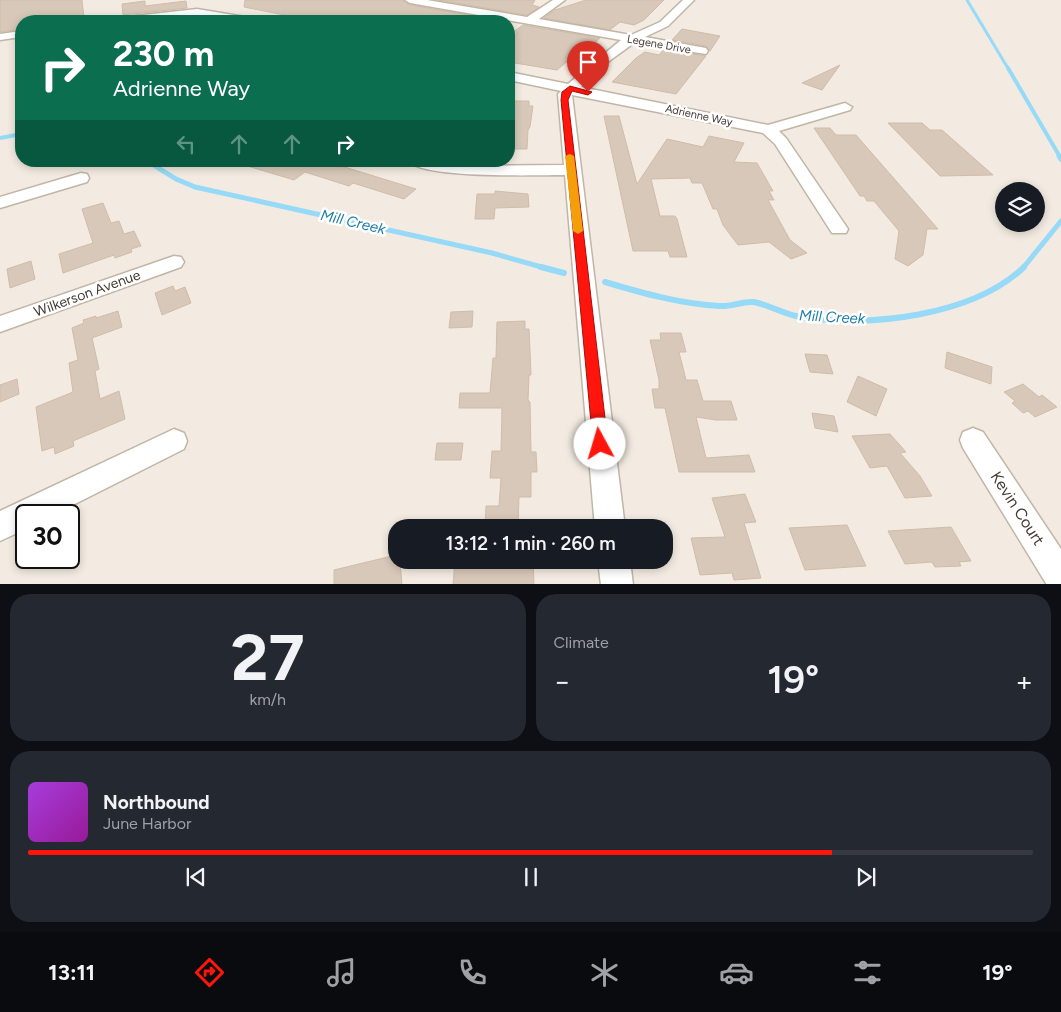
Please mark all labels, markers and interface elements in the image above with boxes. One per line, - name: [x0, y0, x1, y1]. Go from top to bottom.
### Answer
- street label: Legene Drive: [626, 32, 692, 56]
- text: 230 m: [113, 33, 214, 75]
- icon: right: [30, 35, 95, 100]
- pin: [567, 41, 609, 92]
- icon: arrive: [574, 48, 602, 76]
- text: Adrienne Way: [113, 75, 250, 102]
- street label: Adrienne Way: [664, 102, 734, 129]
- icon: left: [172, 130, 200, 158]
- icon: ahead: [225, 130, 253, 158]
- icon: ahead: [278, 130, 306, 158]
- icon: right: [331, 130, 359, 158]
- map controls: [995, 182, 1045, 232]
- button: layers: [995, 182, 1045, 232]
- water label: Mill Creek: [319, 206, 388, 238]
- street label: Wilkerson Avenue: [32, 266, 143, 321]
- water label: Mill Creek: [798, 306, 866, 328]
- position arrow: [573, 417, 625, 469]
- street label: Kevin Court: [987, 468, 1048, 549]
- speed limit sign: 30: [15, 504, 80, 569]
- text: 13:12 · 1 min · 260 m: [445, 532, 616, 555]
- text: 27: [231, 618, 305, 696]
- text: Climate: [554, 633, 609, 652]
- text: 19°: [767, 657, 819, 703]
- text: −: [554, 664, 571, 698]
- text: +: [1016, 664, 1033, 698]
- text: km/h: [249, 690, 286, 709]
- text: Northbound: [103, 791, 210, 814]
- text: June Harbor: [103, 814, 191, 833]
- icon: previous: [182, 863, 210, 891]
- icon: pause: [517, 863, 545, 891]
- icon: next: [852, 863, 880, 891]
- icon: directions: [192, 955, 227, 990]
- icon: music: [324, 955, 359, 990]
- icon: phone: [455, 955, 490, 990]
- icon: climate: [587, 955, 622, 990]
- icon: car: [719, 955, 754, 990]
- icon: filters: [850, 955, 885, 990]
- text: 13:11: [48, 959, 95, 986]
- text: 19°: [982, 959, 1013, 986]

